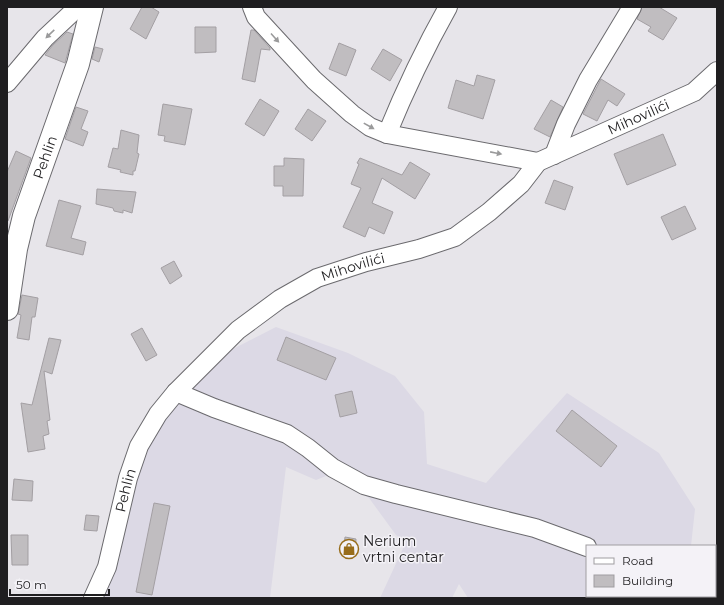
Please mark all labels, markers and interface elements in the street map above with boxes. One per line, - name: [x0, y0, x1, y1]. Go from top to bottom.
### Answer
- one-way arrow: [45, 29, 55, 39]
- one-way arrow: [270, 33, 280, 43]
- street label: Mihovilići: [605, 95, 672, 139]
- one-way arrow: [364, 123, 375, 130]
- street label: Pehlin: [29, 133, 61, 181]
- one-way arrow: [490, 151, 502, 157]
- street label: Mihovilići: [319, 249, 387, 285]
- street label: Pehlin: [111, 466, 140, 514]
- place label: Nerium vrtni centar: [363, 532, 444, 566]
- shop icon: Nerium vrtni centar: [338, 538, 360, 560]
- legend: [586, 545, 716, 597]
- text: Road: [622, 553, 653, 568]
- scale bar: [10, 571, 109, 597]
- text: Building: [622, 573, 673, 588]
- text: 50 m: [16, 577, 47, 592]

